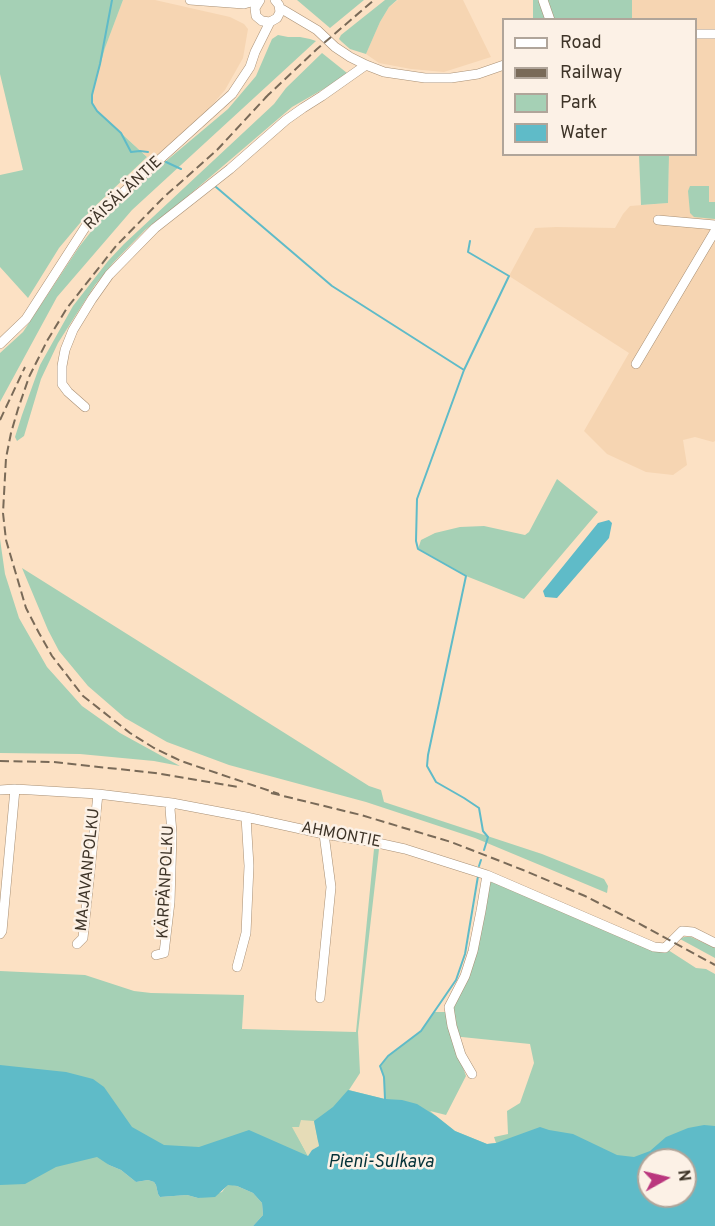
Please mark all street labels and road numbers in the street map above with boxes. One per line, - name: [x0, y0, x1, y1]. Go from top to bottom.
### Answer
- street label: RÄISÄLÄNTIE: [81, 153, 167, 235]
- street label: MAJAVANPOLKU: [73, 808, 105, 932]
- street label: AHMONTIE: [300, 819, 382, 853]
- street label: KÄRPÄNPOLKU: [154, 825, 180, 939]

